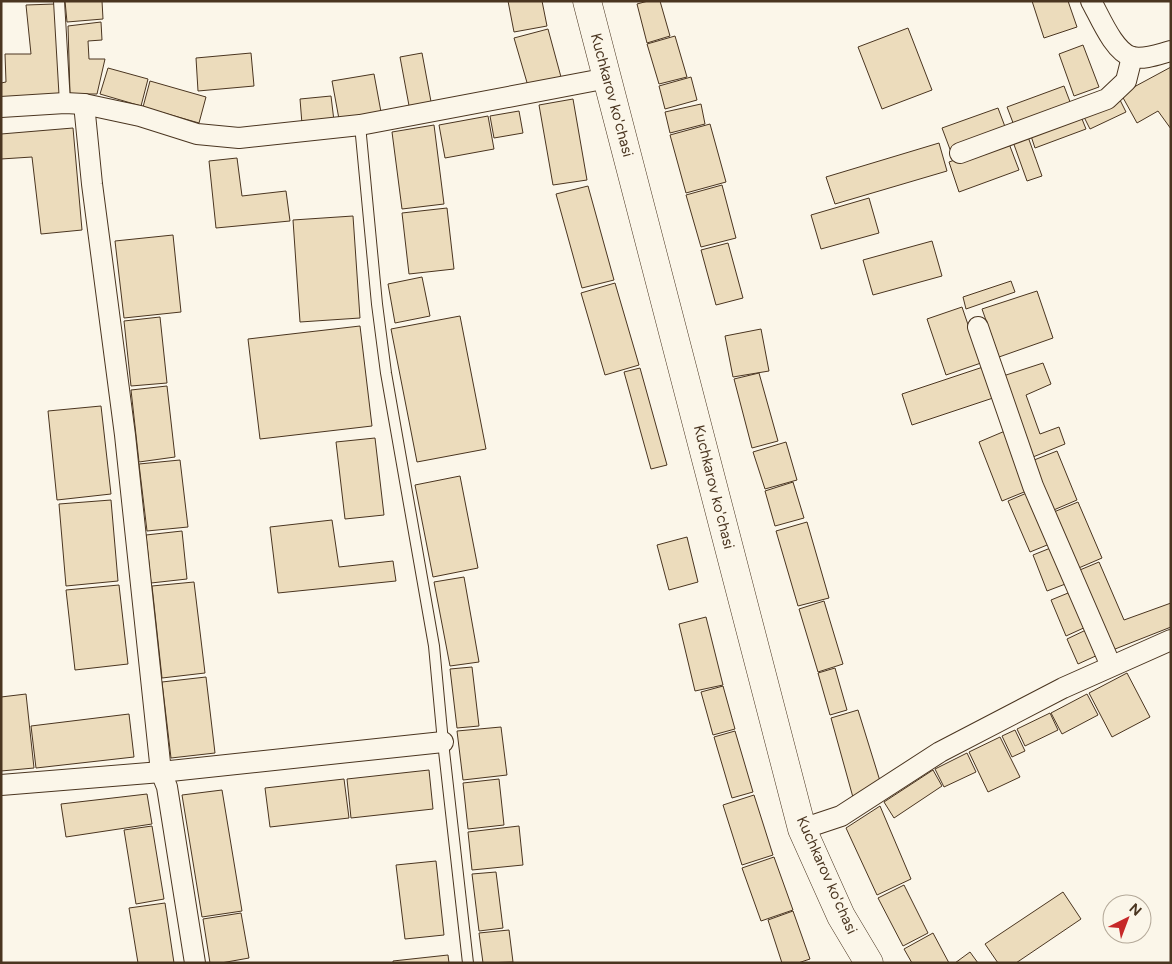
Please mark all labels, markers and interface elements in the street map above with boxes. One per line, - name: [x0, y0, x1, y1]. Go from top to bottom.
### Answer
- street label: Kuchkarov ko'chasi: [587, 31, 637, 159]
- street label: Kuchkarov ko'chasi: [690, 423, 738, 551]
- street label: Kuchkarov ko'chasi: [793, 813, 861, 937]
- north arrow: [1102, 894, 1152, 944]
- text: N: [1126, 900, 1145, 920]

